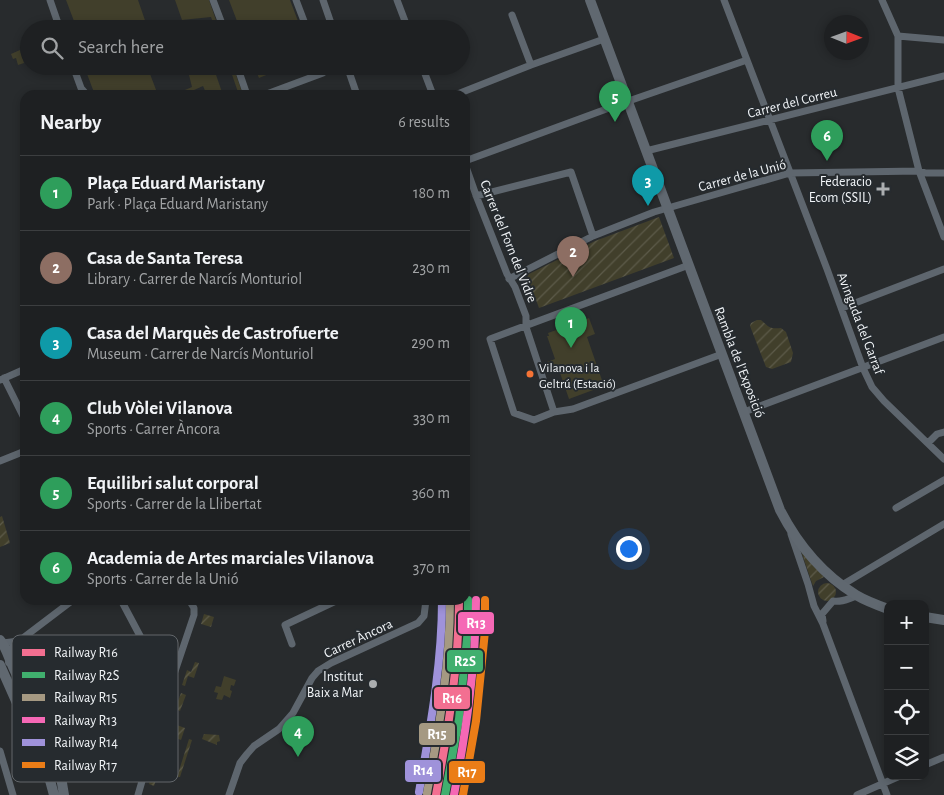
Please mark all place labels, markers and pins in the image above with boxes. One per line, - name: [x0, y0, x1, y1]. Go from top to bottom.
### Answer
- pin: 5: [599, 81, 631, 122]
- pin: 6: [811, 120, 843, 161]
- pin: 3: [632, 165, 664, 206]
- place label: Federacio Ecom (SSIL): [809, 175, 872, 205]
- marker: Federacio Ecom (SSIL): [876, 182, 890, 196]
- pin: 2: [557, 236, 589, 277]
- pin: 1: [555, 307, 587, 348]
- place label: Vilanova i la Geltrú (Estació): [539, 362, 616, 391]
- marker: Vilanova i la Geltrú (Estació): [525, 369, 535, 379]
- place label: Institut Baix a Mar: [307, 670, 364, 700]
- marker: Institut Baix a Mar: [367, 678, 379, 690]
- pin: 4: [282, 716, 314, 757]

